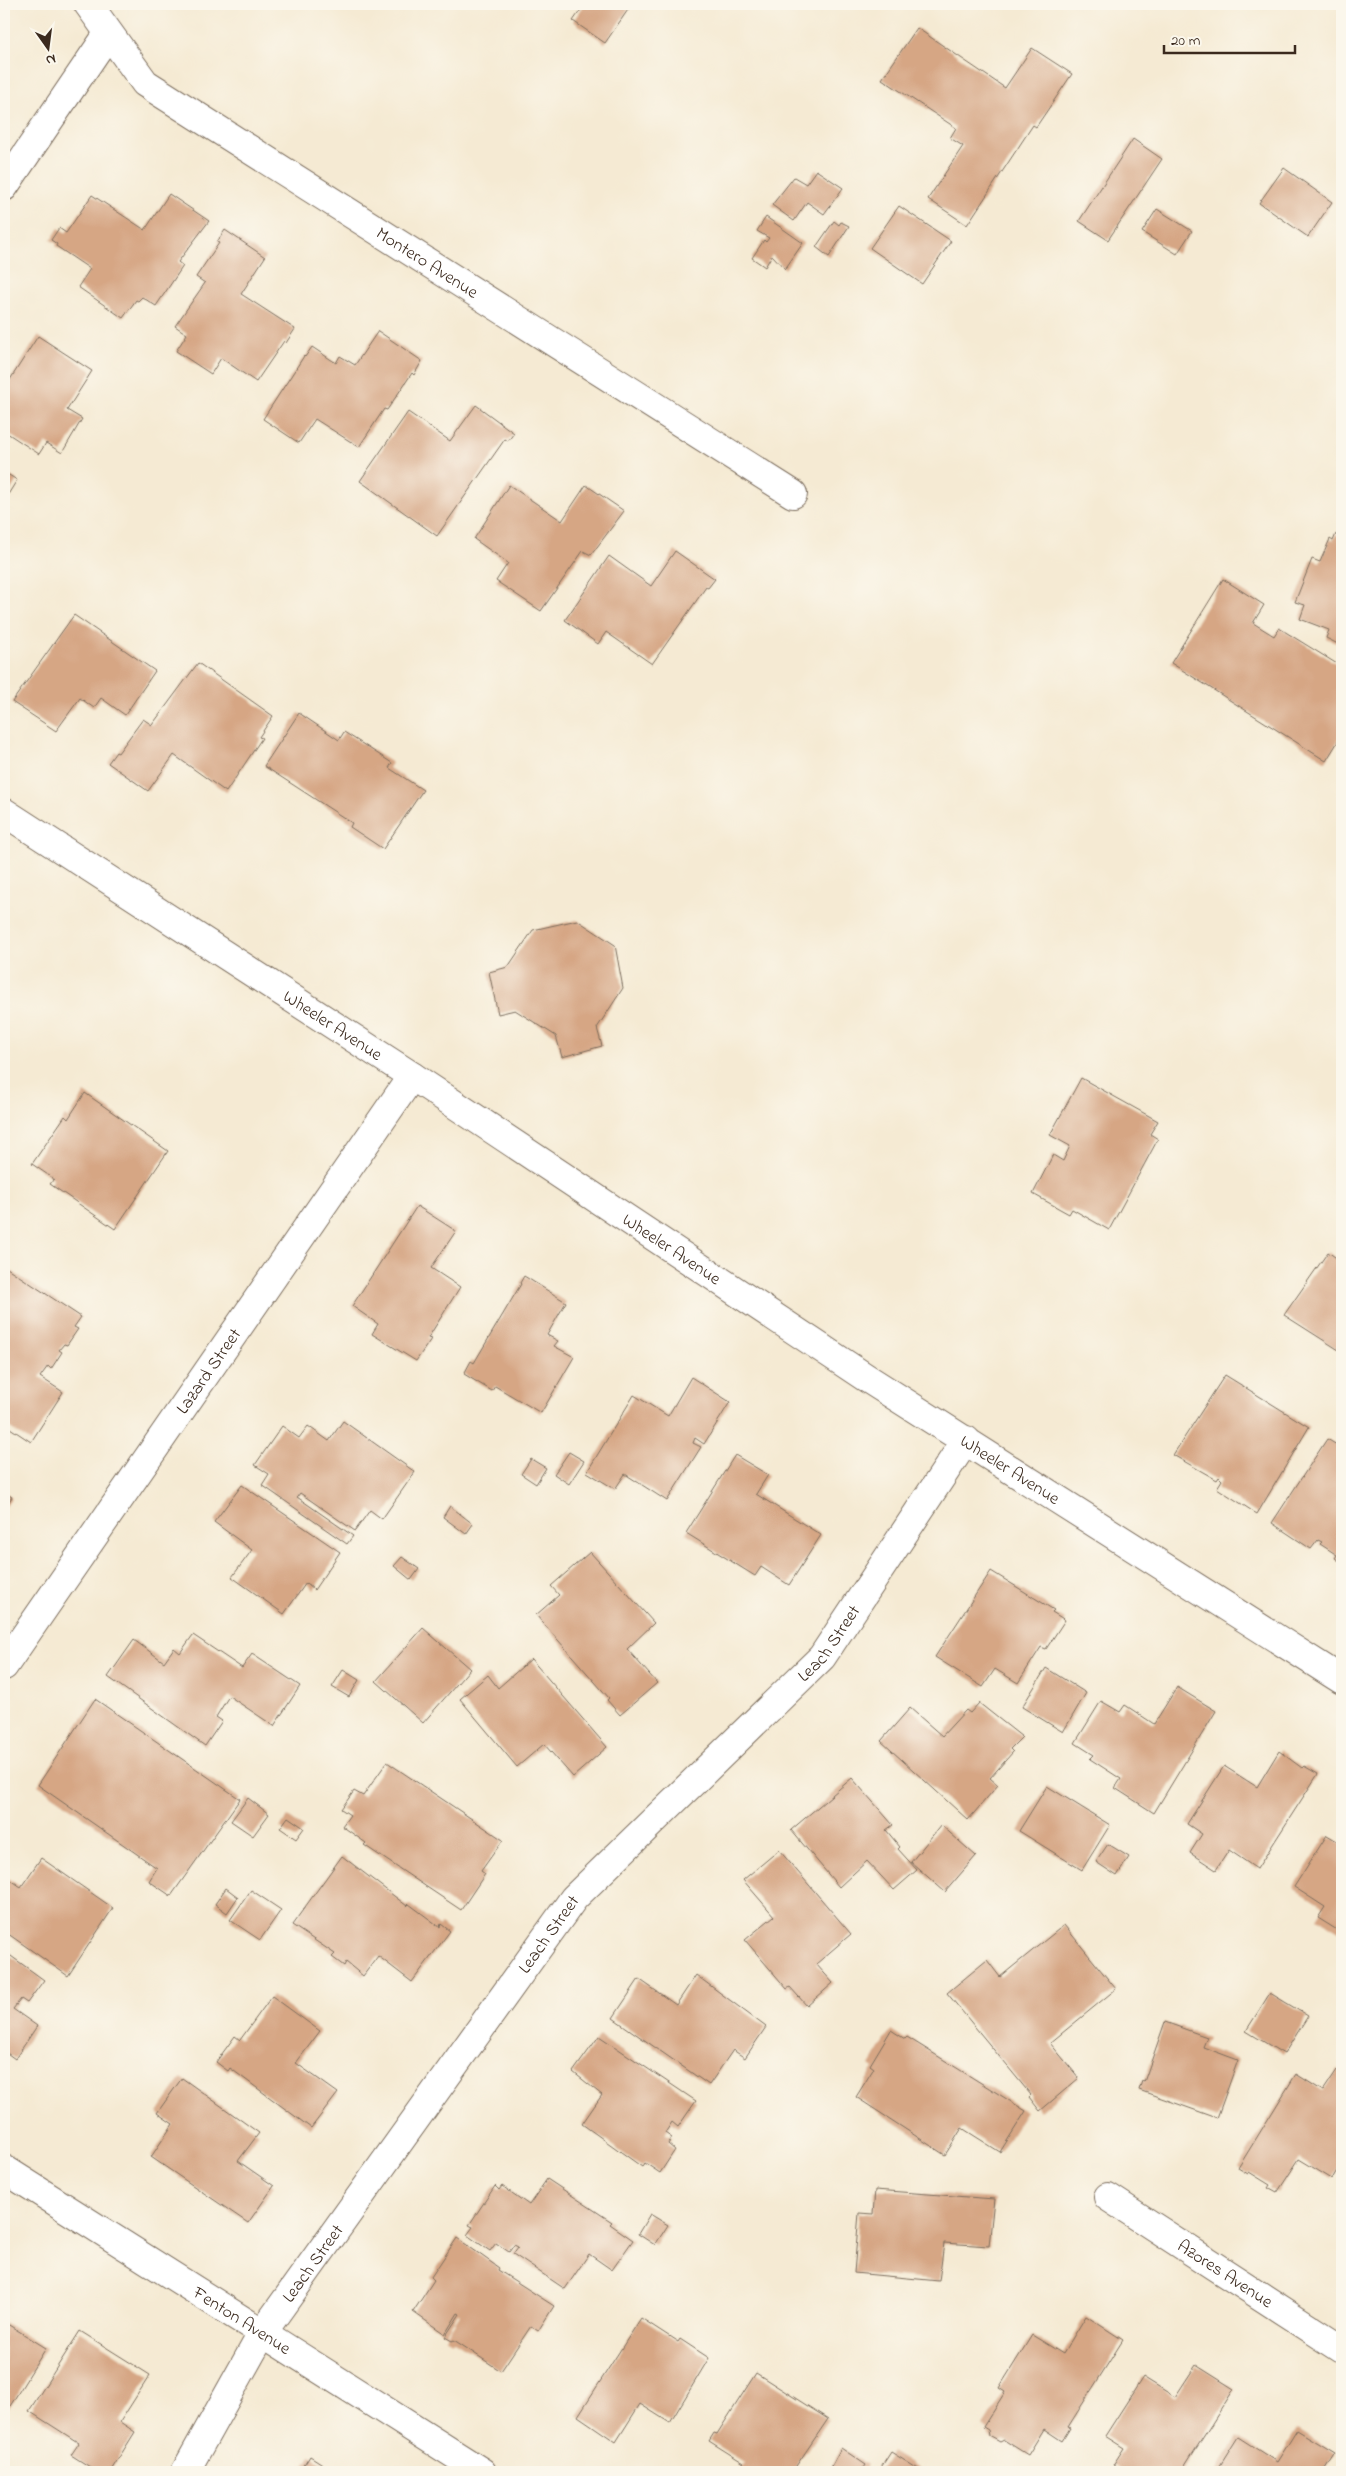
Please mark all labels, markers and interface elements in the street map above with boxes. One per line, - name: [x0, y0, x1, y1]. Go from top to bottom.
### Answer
- north arrow: [22, 22, 72, 72]
- scale bar: [1164, 22, 1295, 54]
- text: 20 m: [1171, 30, 1201, 52]
- text: N: [44, 48, 58, 70]
- street label: Montero Avenue: [370, 222, 483, 307]
- street label: Wheeler Avenue: [277, 985, 388, 1069]
- street label: Wheeler Avenue: [616, 1208, 726, 1293]
- street label: Lazard Street: [171, 1324, 249, 1420]
- street label: Wheeler Avenue: [954, 1430, 1065, 1513]
- street label: Leach Street: [792, 1601, 868, 1689]
- street label: Leach Street: [513, 1891, 587, 1980]
- street label: Leach Street: [277, 2220, 351, 2309]
- street label: Azores Avenue: [1171, 2234, 1278, 2316]
- street label: Fenton Avenue: [186, 2280, 296, 2363]

